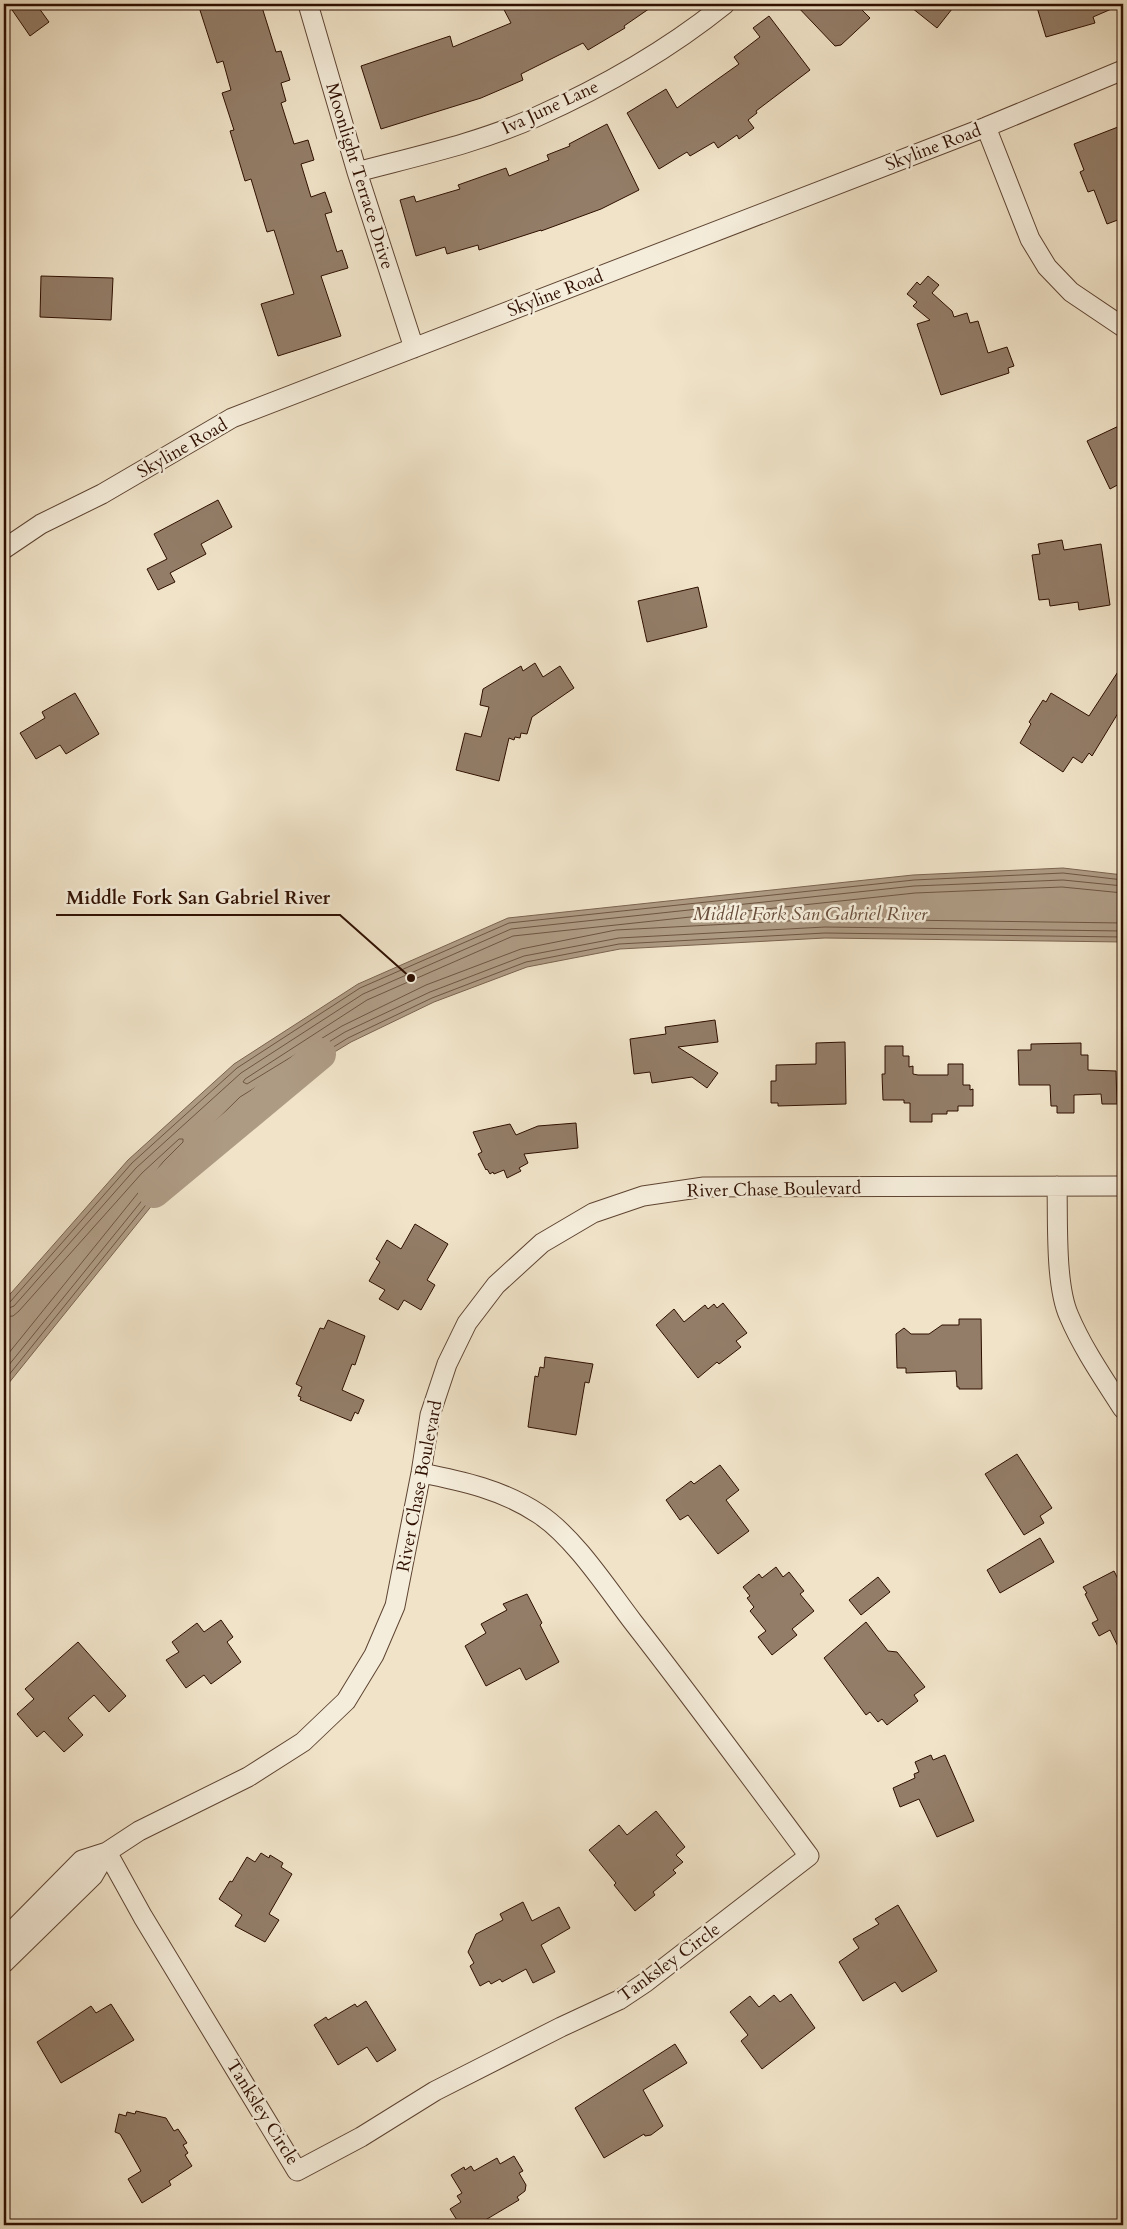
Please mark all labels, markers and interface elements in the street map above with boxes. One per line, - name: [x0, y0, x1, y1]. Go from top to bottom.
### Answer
- street label: Iva June Lane: [498, 74, 603, 141]
- street label: Moonlight Terrace Drive: [319, 80, 400, 272]
- street label: Skyline Road: [882, 118, 985, 177]
- street label: Skyline Road: [504, 264, 607, 323]
- street label: Skyline Road: [132, 412, 232, 484]
- callout: Middle Fork San Gabriel River: [56, 881, 340, 915]
- text: Middle Fork San Gabriel River: [66, 885, 330, 911]
- water label: Middle Fork San Gabriel River: [693, 901, 928, 927]
- street label: River Chase Boulevard: [687, 1175, 862, 1204]
- street label: River Chase Boulevard: [391, 1398, 448, 1574]
- street label: Tanksley Circle: [613, 1917, 725, 2008]
- street label: Tanksley Circle: [220, 2055, 305, 2170]

